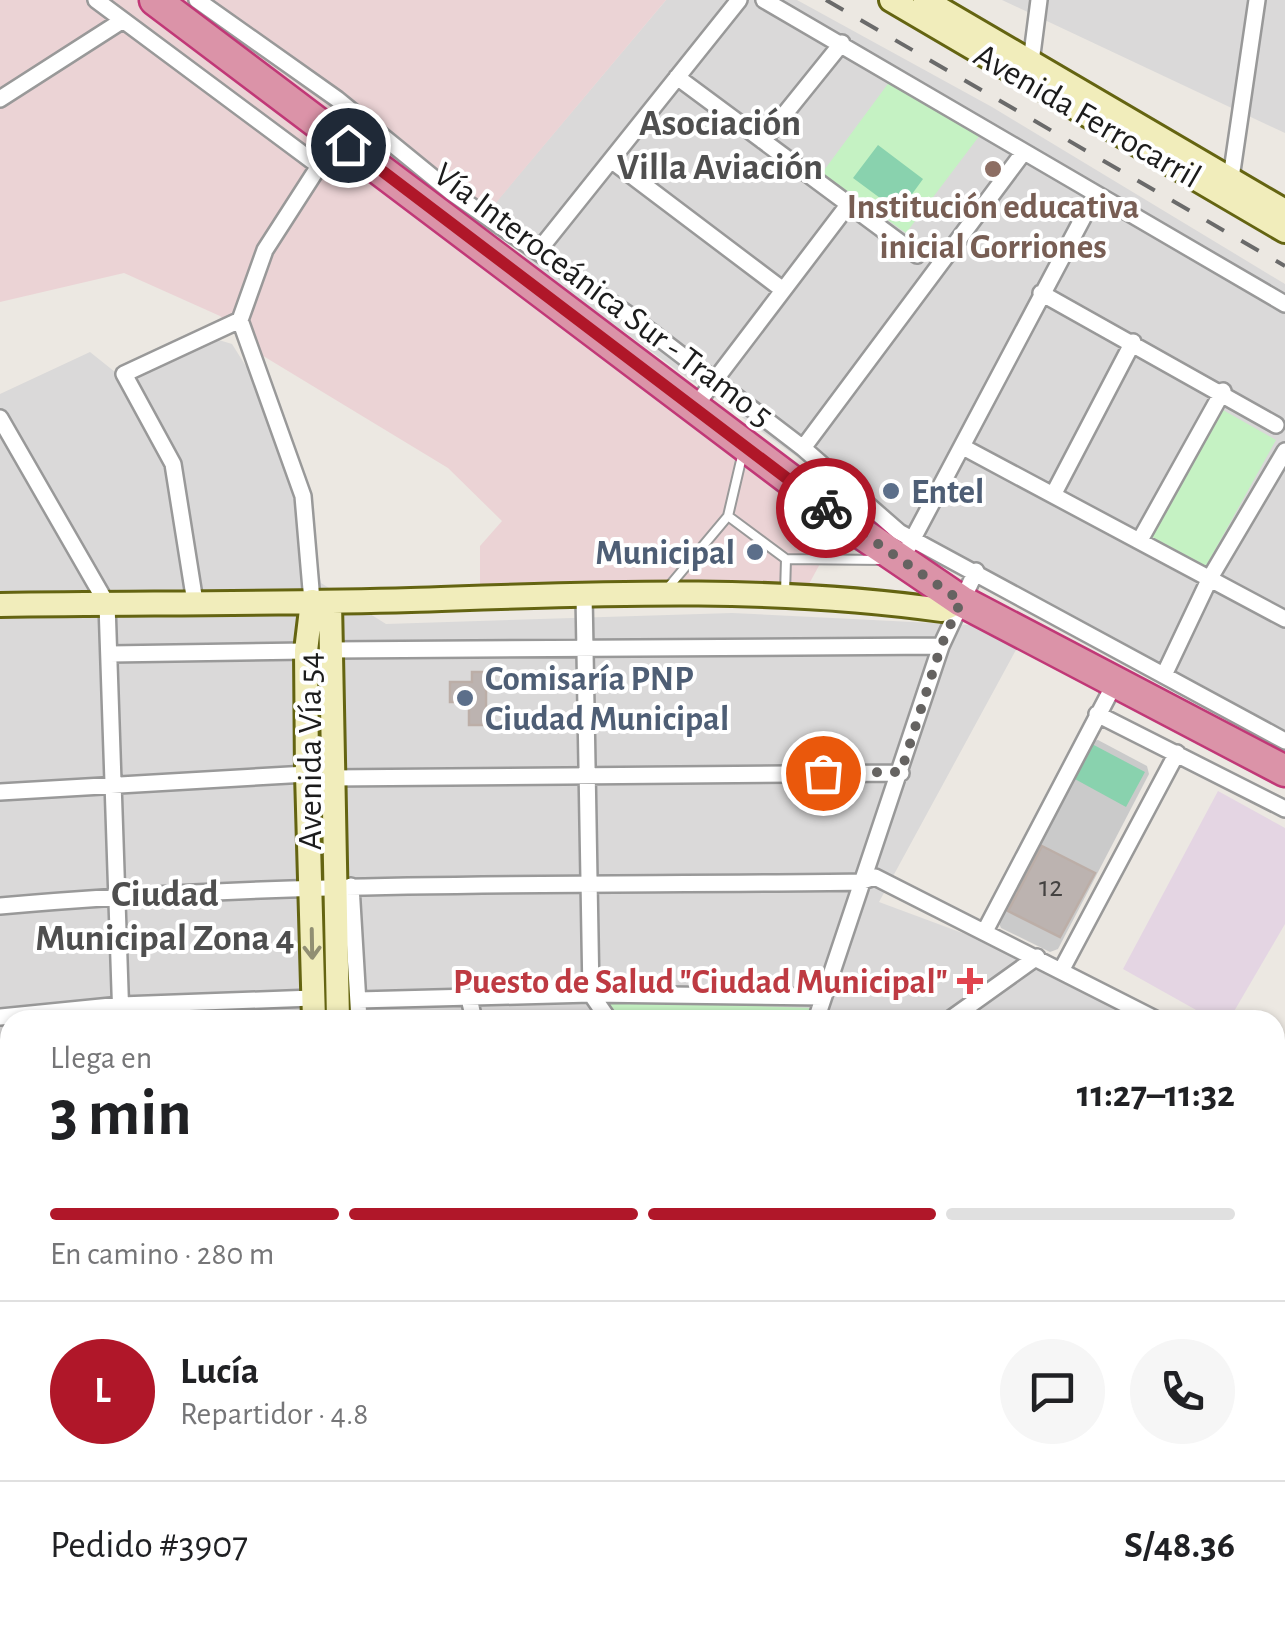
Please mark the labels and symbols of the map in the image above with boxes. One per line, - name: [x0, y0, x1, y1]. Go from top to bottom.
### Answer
- street label: Avenida Ferrocarril: [968, 37, 1206, 195]
- pin: [306, 103, 391, 188]
- district label: Asociación Villa Aviación: [617, 105, 823, 187]
- street label: Vía Interoceánica Sur - Tramo 5: [427, 157, 779, 434]
- marker: Institución educativa inicial Gorriones: [982, 158, 1004, 180]
- place label: Institución educativa inicial Gorriones: [847, 190, 1139, 265]
- courier: [776, 458, 876, 558]
- place label: Entel: [911, 475, 984, 510]
- marker: Entel: [880, 480, 902, 502]
- place label: Municipal: [595, 536, 735, 571]
- marker: Municipal: [744, 541, 766, 563]
- street label: Avenida Vía 54: [293, 652, 328, 850]
- place label: Comisaría PNP Ciudad Municipal: [485, 662, 729, 737]
- marker: Comisaría PNP Ciudad Municipal: [454, 687, 476, 709]
- pin: [781, 731, 866, 816]
- house number: 12: [1039, 872, 1063, 902]
- district label: Ciudad Municipal Zona 4: [35, 876, 295, 958]
- one-way arrow: [302, 927, 321, 959]
- place label: Puesto de Salud "Ciudad Municipal": [453, 965, 948, 1000]
- marker: Puesto de Salud "Ciudad Municipal": [957, 968, 983, 994]

